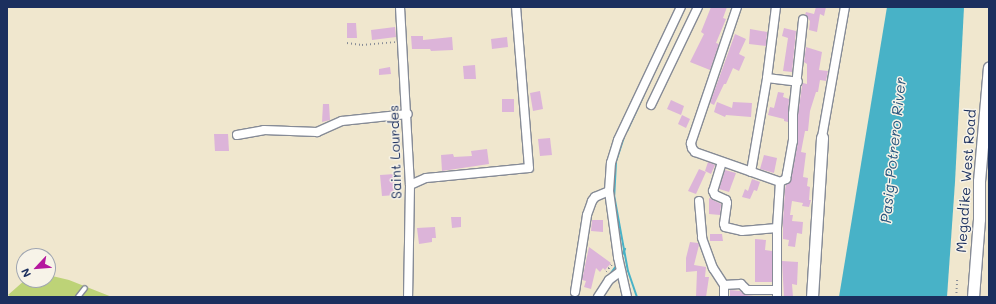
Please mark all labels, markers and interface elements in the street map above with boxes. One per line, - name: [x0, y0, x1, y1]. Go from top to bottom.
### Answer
- water label: Pasig-Potrero River: [876, 76, 910, 224]
- street label: Saint Lourdes: [385, 105, 405, 199]
- street label: Megadike West Road: [953, 109, 979, 253]
- north arrow: [16, 248, 56, 288]
- text: N: [17, 266, 34, 280]

